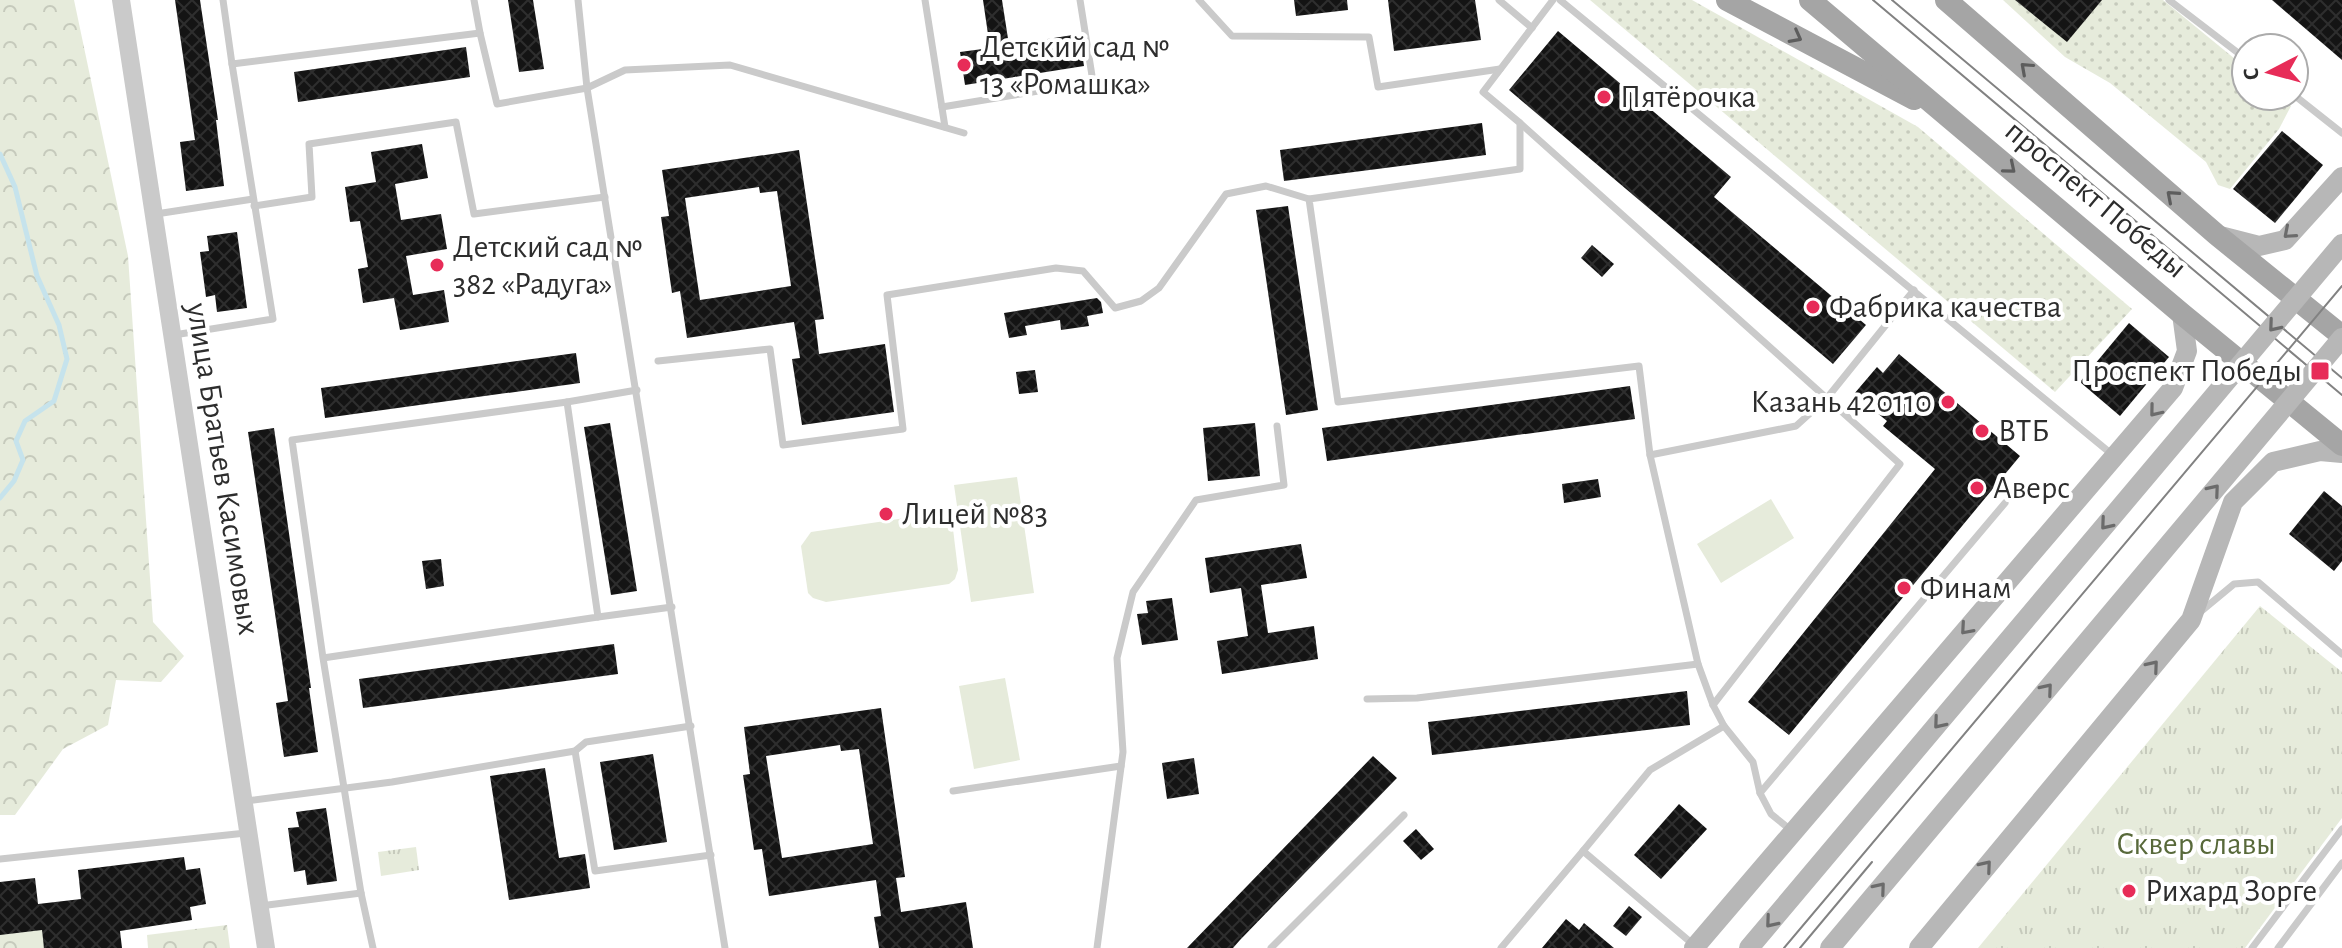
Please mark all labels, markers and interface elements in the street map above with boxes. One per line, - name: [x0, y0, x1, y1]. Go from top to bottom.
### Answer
- one-way arrow: [1788, 27, 1802, 42]
- place label: Детский сад № 13 «Ромашка»: [980, 31, 1169, 100]
- north arrow: [2230, 32, 2310, 112]
- marker: Детский сад № 13 «Ромашка»: [955, 56, 973, 74]
- one-way arrow: [2021, 63, 2036, 78]
- text: С: [2240, 67, 2263, 81]
- place label: Пятёрочка: [1620, 81, 1756, 113]
- marker: Пятёрочка: [1595, 88, 1613, 106]
- street label: проспект Победы: [1999, 114, 2193, 284]
- one-way arrow: [2000, 158, 2015, 173]
- one-way arrow: [2166, 191, 2181, 206]
- one-way arrow: [2283, 223, 2298, 238]
- place label: Детский сад № 382 «Радуга»: [453, 231, 642, 300]
- marker: Детский сад № 382 «Радуга»: [428, 256, 446, 274]
- place label: Фабрика качества: [1829, 291, 2062, 323]
- marker: Фабрика качества: [1804, 298, 1822, 316]
- street label: улица Братьев Касимовых: [181, 300, 265, 637]
- one-way arrow: [2269, 316, 2284, 331]
- place label: Проспект Победы: [2071, 355, 2302, 387]
- marker: Проспект Победы: [2309, 360, 2331, 382]
- place label: Казань 420110: [1751, 386, 1932, 418]
- marker: Казань 420110: [1939, 393, 1957, 411]
- one-way arrow: [2150, 402, 2165, 416]
- place label: ВТБ: [1998, 415, 2049, 447]
- marker: ВТБ: [1973, 422, 1991, 440]
- place label: Аверс: [1993, 472, 2070, 504]
- marker: Аверс: [1968, 479, 1986, 497]
- one-way arrow: [2204, 485, 2219, 499]
- place label: Лицей №83: [902, 498, 1048, 530]
- marker: Лицей №83: [877, 505, 895, 523]
- one-way arrow: [2101, 515, 2116, 530]
- place label: Финам: [1920, 572, 2012, 604]
- marker: Финам: [1895, 579, 1913, 597]
- one-way arrow: [1962, 619, 1976, 634]
- one-way arrow: [2143, 661, 2157, 676]
- one-way arrow: [2037, 684, 2052, 699]
- one-way arrow: [1934, 714, 1949, 728]
- park label: Сквер славы: [2116, 828, 2276, 860]
- one-way arrow: [1976, 861, 1991, 876]
- place label: Рихард Зорге: [2145, 875, 2317, 907]
- marker: Рихард Зорге: [2120, 882, 2138, 900]
- one-way arrow: [1870, 883, 1885, 898]
- one-way arrow: [1766, 913, 1781, 927]

